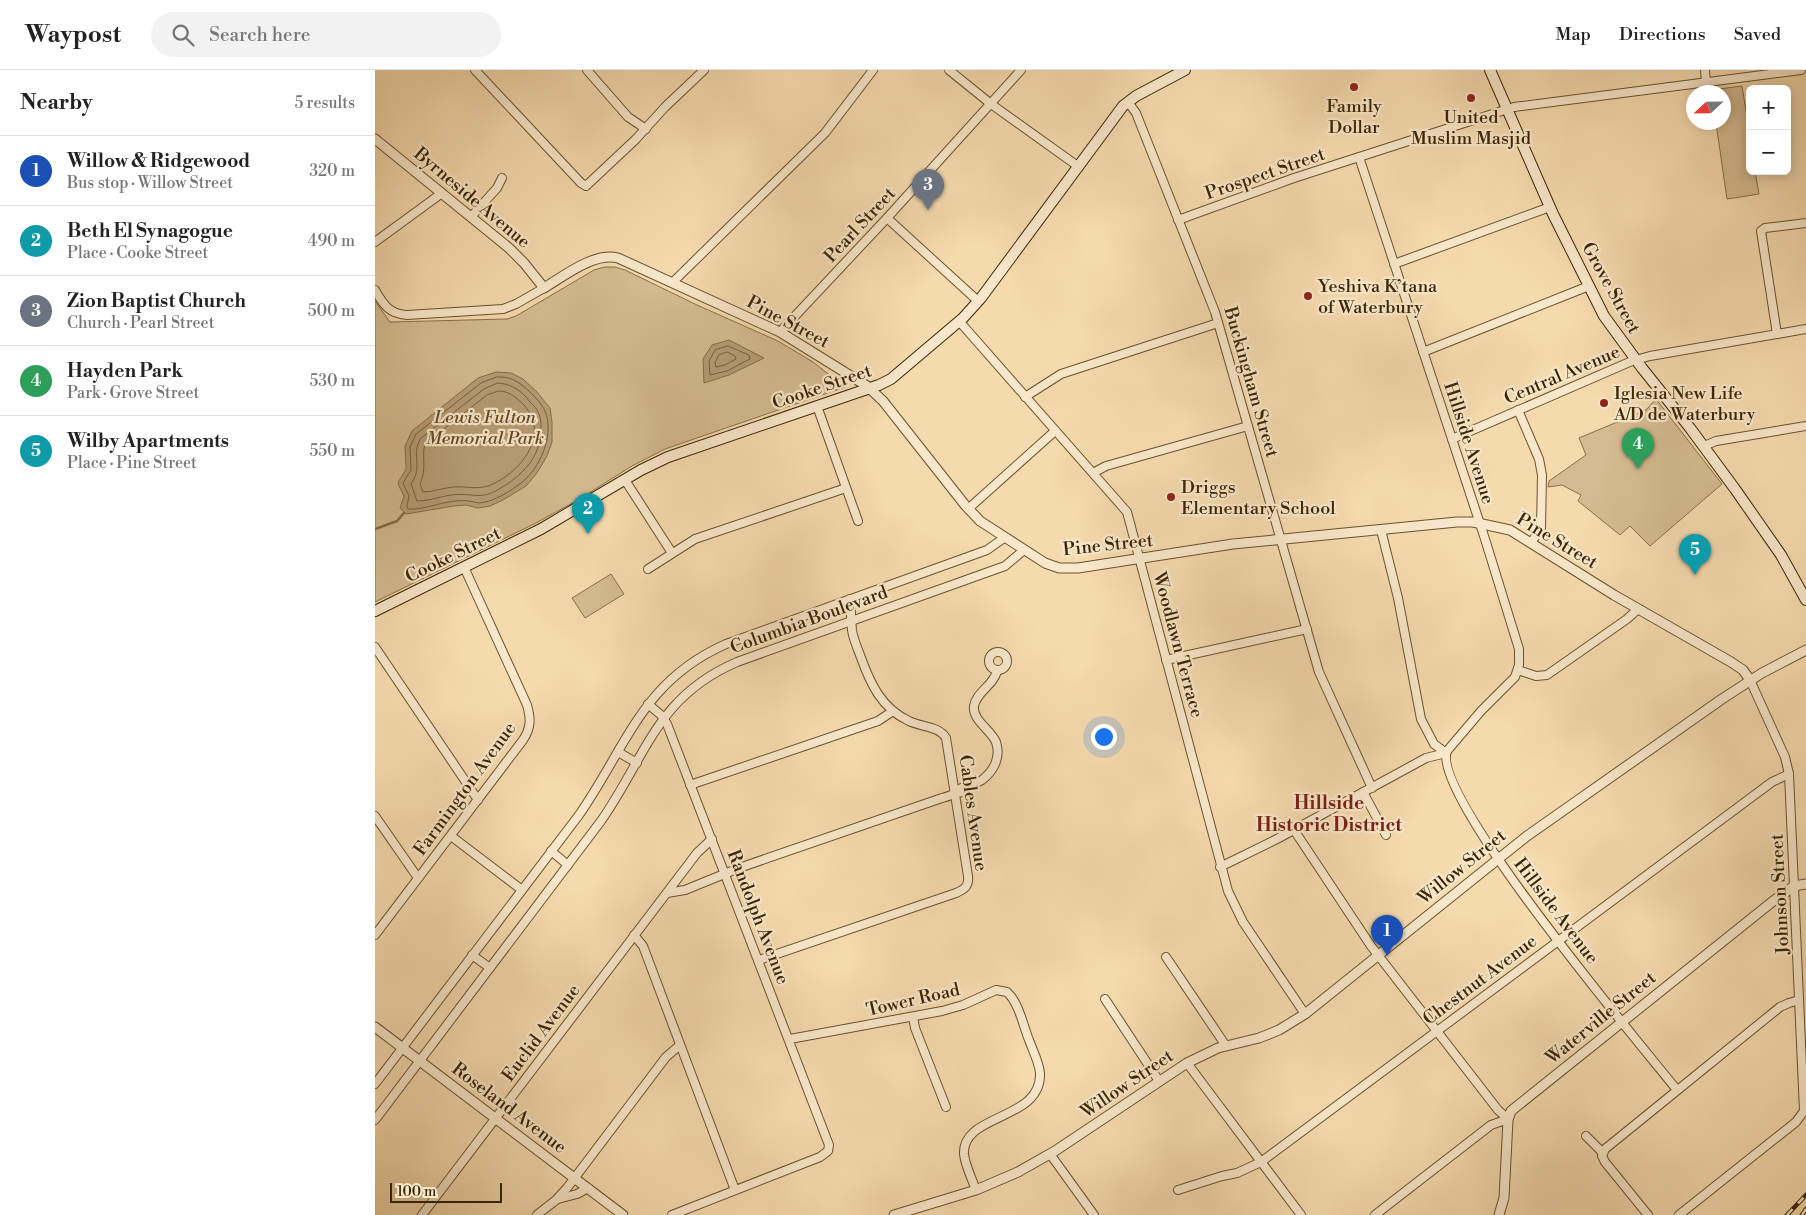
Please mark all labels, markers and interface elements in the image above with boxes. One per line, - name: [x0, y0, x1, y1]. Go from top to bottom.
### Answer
- search box: [151, 12, 501, 57]
- text: Waypost: [25, 20, 121, 50]
- icon: search: [169, 21, 197, 49]
- text: Search here: [209, 23, 310, 47]
- text: Map: [1555, 23, 1591, 46]
- text: Directions: [1619, 23, 1706, 46]
- text: Saved: [1734, 23, 1781, 46]
- marker: Family Dollar: [1348, 81, 1360, 93]
- north arrow: [1686, 85, 1731, 130]
- map controls: [1746, 85, 1791, 175]
- button: +: [1746, 85, 1791, 130]
- text: Nearby: [20, 90, 93, 116]
- marker: United Muslim Masjid: [1465, 92, 1477, 104]
- text: 5 results: [294, 93, 355, 113]
- place label: Family Dollar: [1326, 95, 1382, 139]
- place label: United Muslim Masjid: [1411, 106, 1532, 150]
- button: −: [1746, 130, 1791, 175]
- street label: Byrneside Avenue: [408, 142, 535, 253]
- street label: Prospect Street: [1202, 143, 1329, 205]
- text: Willow & Ridgewood: [67, 149, 250, 173]
- text: 1: [32, 161, 40, 181]
- text: 320 m: [309, 161, 355, 181]
- pin: 3: [912, 169, 944, 210]
- text: Bus stop · Willow Street: [67, 173, 233, 193]
- street label: Pearl Street: [819, 182, 901, 268]
- text: Beth El Synagogue: [67, 219, 233, 243]
- text: 2: [31, 231, 41, 251]
- text: 490 m: [308, 231, 355, 251]
- street label: Grove Street: [1576, 238, 1646, 338]
- text: Place · Cooke Street: [67, 243, 208, 263]
- place label: Yeshiva K’tana of Waterbury: [1317, 275, 1438, 319]
- text: Zion Baptist Church: [67, 289, 246, 313]
- marker: Yeshiva K’tana of Waterbury: [1302, 290, 1314, 302]
- street label: Pine Street: [743, 291, 834, 354]
- text: 3: [31, 301, 41, 321]
- text: 500 m: [308, 301, 355, 321]
- street label: Buckingham Street: [1218, 303, 1284, 461]
- text: Church · Pearl Street: [67, 313, 214, 333]
- street label: Central Avenue: [1501, 340, 1623, 410]
- text: Hayden Park: [67, 359, 183, 383]
- street label: Cooke Street: [769, 359, 875, 415]
- text: 4: [31, 371, 41, 391]
- text: 530 m: [309, 371, 355, 391]
- street label: Hillside Avenue: [1438, 379, 1500, 507]
- place label: Iglesia New Life A/D de Waterbury: [1613, 382, 1756, 426]
- text: Park · Grove Street: [67, 383, 199, 403]
- marker: Iglesia New Life A/D de Waterbury: [1598, 397, 1610, 409]
- park label: Lewis Fulton Memorial Park: [426, 406, 544, 450]
- pin: 4: [1622, 428, 1654, 469]
- text: Wilby Apartments: [67, 429, 229, 453]
- text: 5: [31, 441, 41, 461]
- text: 550 m: [309, 441, 355, 461]
- text: Place · Pine Street: [67, 453, 197, 473]
- place label: Driggs Elementary School: [1181, 476, 1336, 520]
- marker: Driggs Elementary School: [1165, 491, 1177, 503]
- pin: 2: [572, 493, 604, 534]
- street label: Pine Street: [1512, 508, 1602, 575]
- street label: Cooke Street: [401, 522, 505, 588]
- street label: Pine Street: [1062, 529, 1155, 561]
- pin: 5: [1679, 534, 1711, 575]
- street label: Woodlawn Terrace: [1147, 569, 1209, 720]
- street label: Columbia Boulevard: [727, 581, 892, 659]
- street label: Farmington Avenue: [409, 718, 521, 860]
- your location: [1091, 724, 1117, 750]
- street label: Cables Avenue: [953, 753, 993, 873]
- district label: Hillside Historic District: [1256, 791, 1402, 837]
- street label: Willow Street: [1412, 824, 1511, 910]
- street label: Johnson Street: [1765, 833, 1795, 956]
- street label: Randolph Avenue: [722, 846, 794, 988]
- street label: Hillside Avenue: [1509, 853, 1603, 969]
- pin: 1: [1371, 915, 1403, 956]
- street label: Chestnut Avenue: [1418, 930, 1542, 1030]
- street label: Waterville Street: [1540, 966, 1661, 1070]
- street label: Tower Road: [864, 978, 963, 1022]
- street label: Euclid Avenue: [497, 980, 585, 1086]
- street label: Willow Street: [1075, 1044, 1178, 1124]
- street label: Roseland Avenue: [447, 1057, 571, 1159]
- scale bar: [390, 1180, 503, 1203]
- text: 100 m: [397, 1183, 436, 1201]

